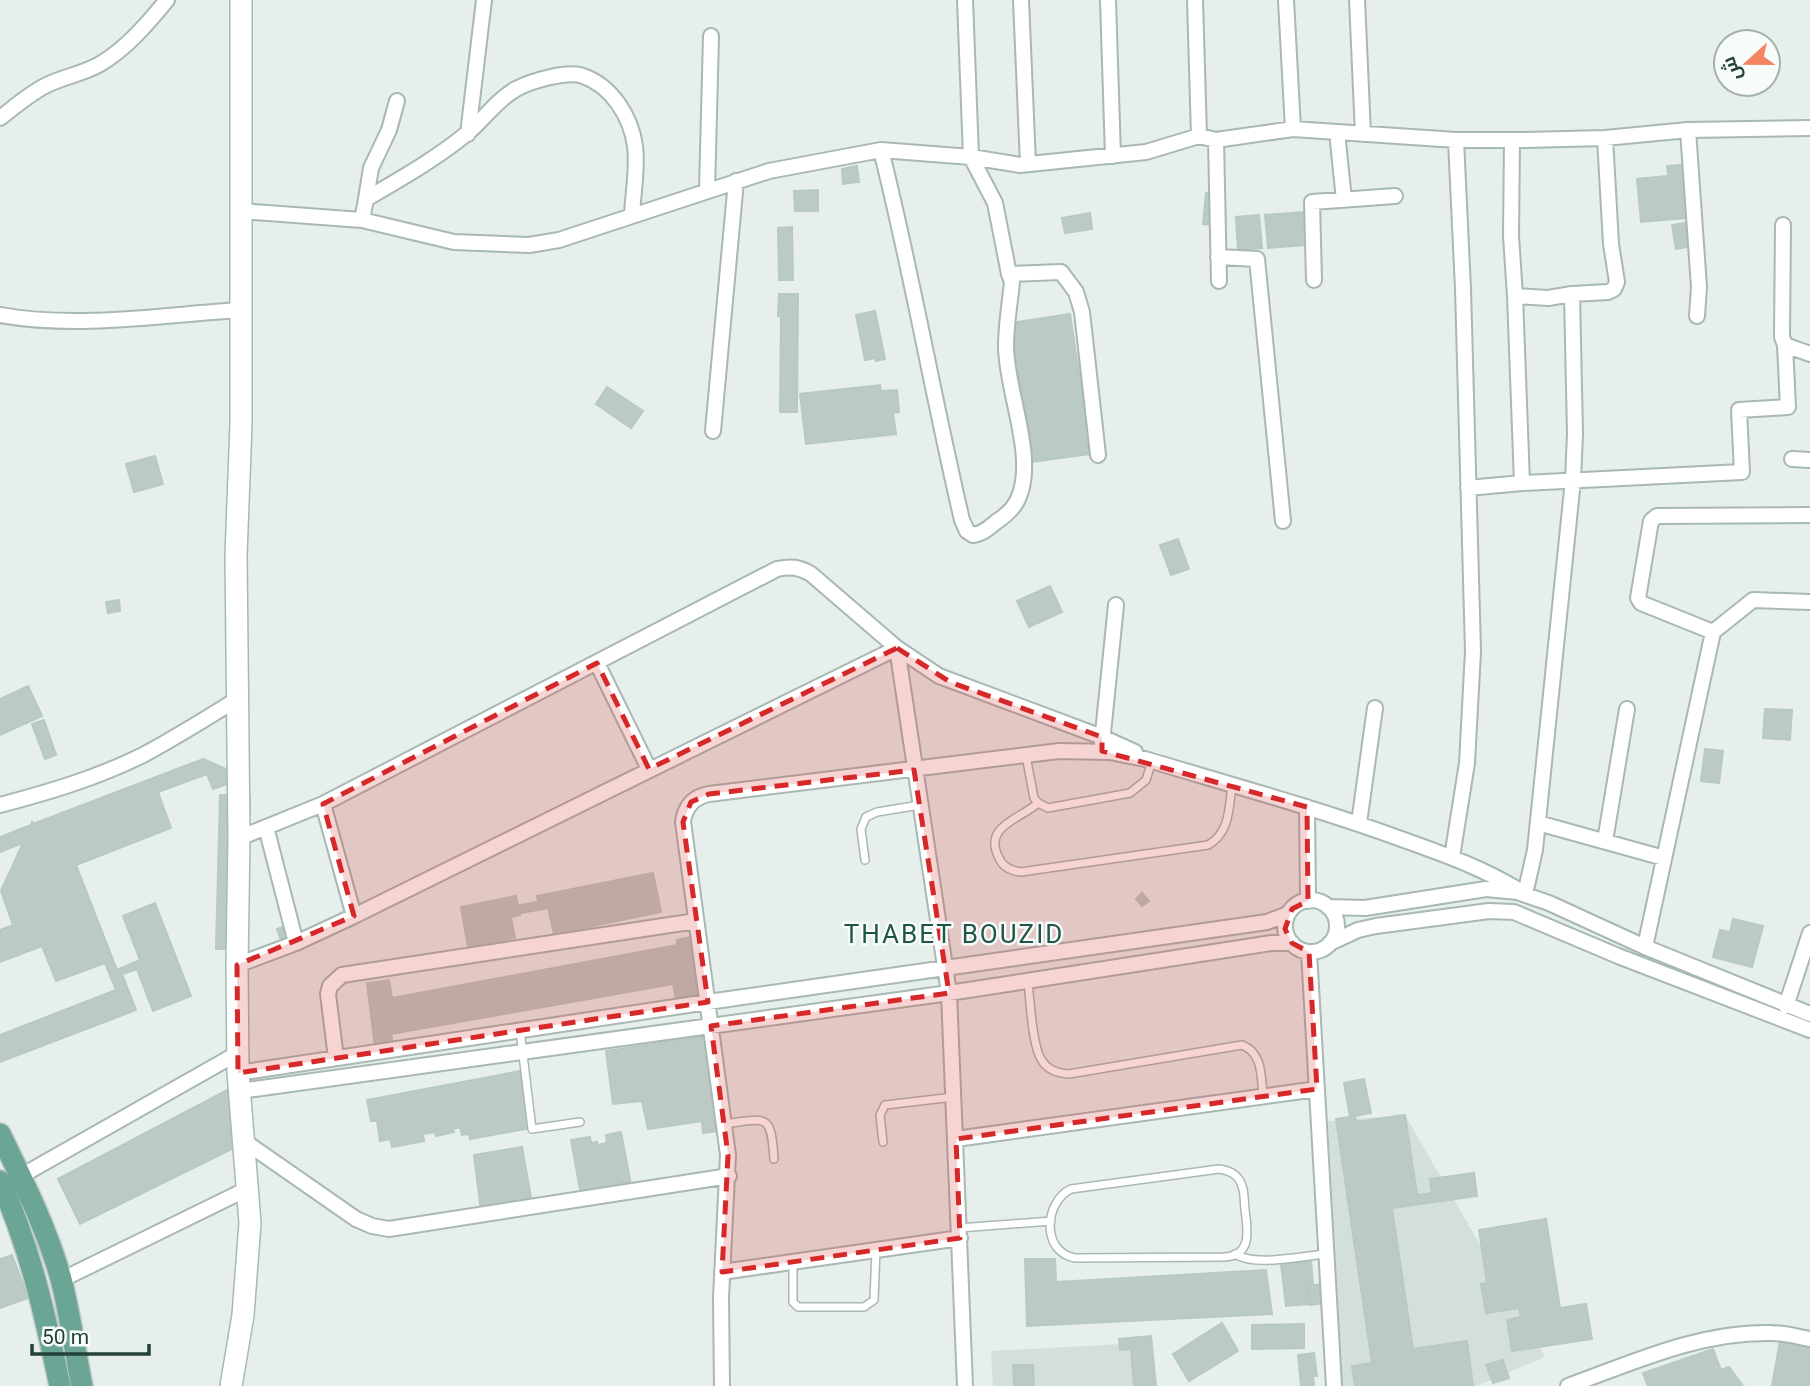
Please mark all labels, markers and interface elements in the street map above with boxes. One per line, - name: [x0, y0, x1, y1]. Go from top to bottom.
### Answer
- north arrow: [1712, 28, 1782, 98]
- text: ش: [1716, 53, 1747, 84]
- district label: THABET BOUZID: [844, 919, 1064, 949]
- scale bar: [32, 1312, 149, 1356]
- text: 50 m: [42, 1325, 89, 1349]

